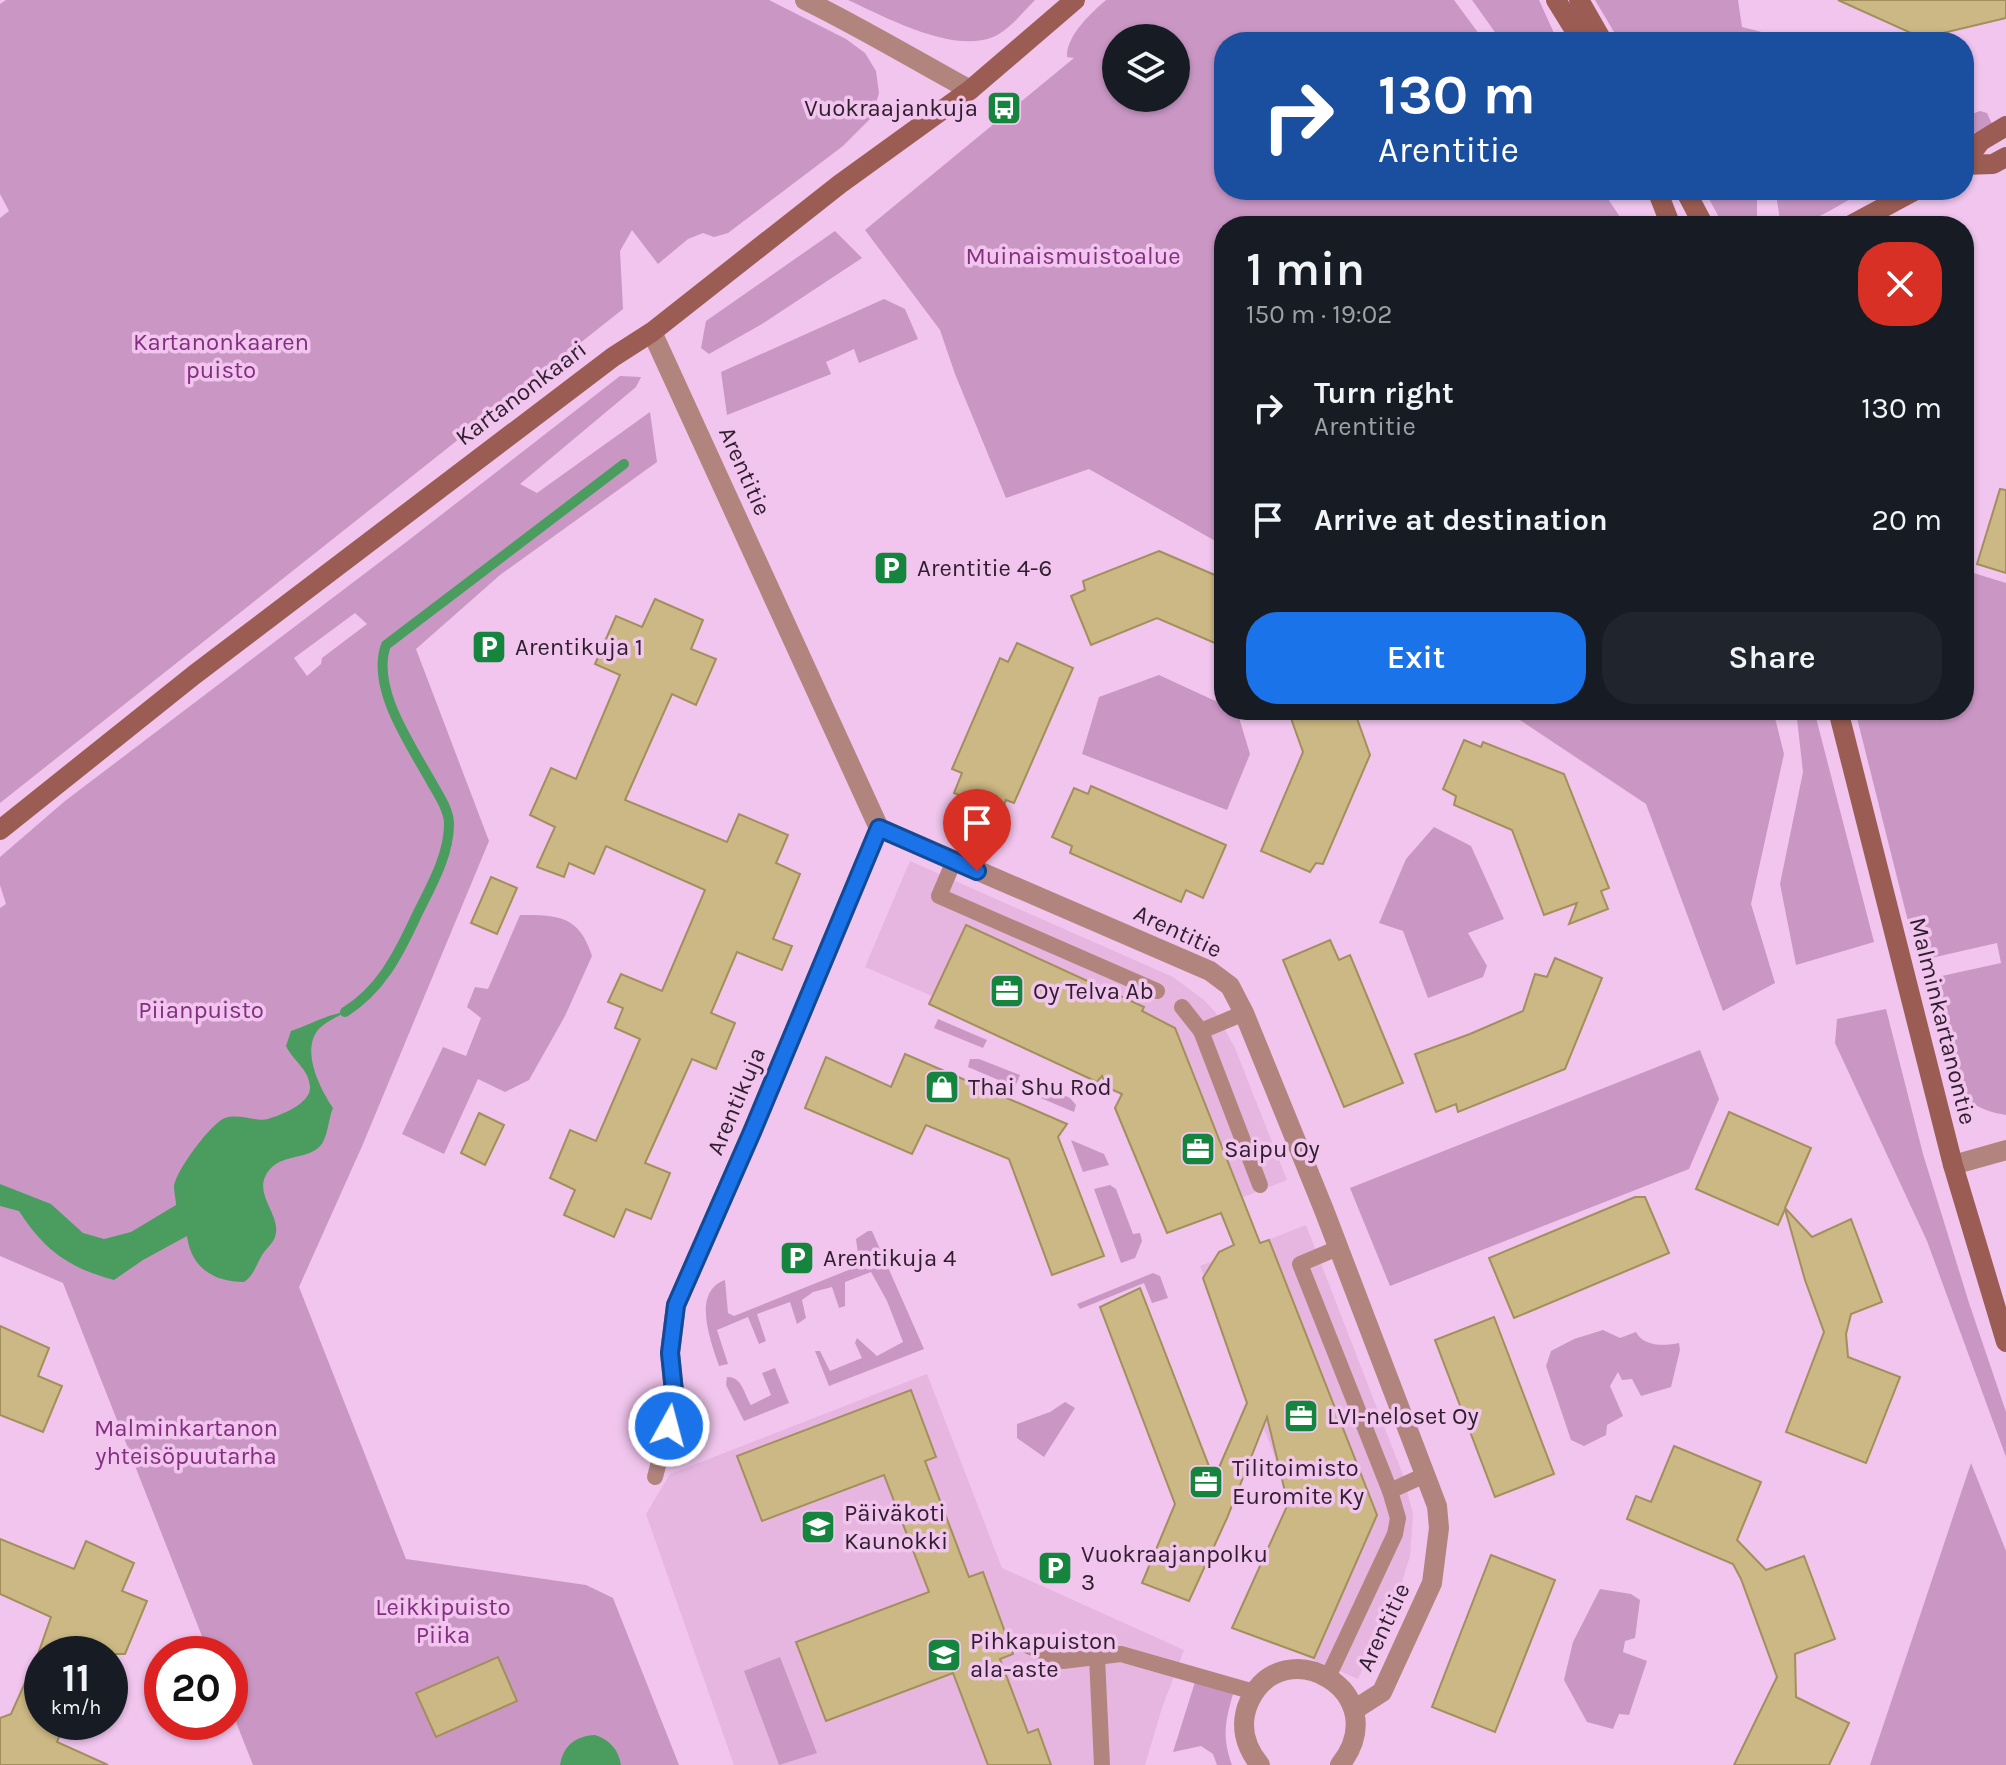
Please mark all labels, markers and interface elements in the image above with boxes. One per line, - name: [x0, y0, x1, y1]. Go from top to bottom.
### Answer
- map controls: [1102, 24, 1190, 112]
- button: layers: [1102, 24, 1190, 112]
- text: 130 m: [1378, 62, 1536, 127]
- icon: right: [1246, 64, 1350, 168]
- bus stop icon: Vuokraajankuja: [985, 89, 1023, 127]
- place label: Vuokraajankuja: [804, 94, 978, 122]
- text: Arentitie: [1378, 129, 1519, 171]
- text: 1 min: [1246, 241, 1365, 297]
- park label: Muinaismuistoalue: [965, 242, 1181, 270]
- button: close: [1858, 242, 1942, 326]
- text: 150 m · 19:02: [1246, 299, 1392, 330]
- park label: Kartanonkaaren puisto: [133, 328, 309, 384]
- street label: Kartanonkaari: [450, 335, 592, 451]
- text: Turn right: [1314, 375, 1454, 411]
- icon: right: [1246, 386, 1290, 430]
- text: 130 m: [1861, 390, 1942, 426]
- text: Arentitie: [1314, 411, 1416, 442]
- street label: Arentitie: [713, 422, 777, 520]
- icon: arrive: [1246, 498, 1290, 542]
- text: Arrive at destination: [1314, 502, 1608, 538]
- text: 20 m: [1872, 502, 1942, 538]
- parking icon: Arentitie 4-6: [872, 549, 910, 587]
- place label: Arentitie 4-6: [917, 554, 1052, 582]
- button: Exit: [1246, 612, 1586, 704]
- button: Share: [1602, 612, 1942, 704]
- parking icon: Arentikuja 1: [470, 628, 508, 666]
- place label: Arentikuja 1: [515, 633, 643, 661]
- pin: [943, 789, 1011, 871]
- icon: arrive: [955, 801, 999, 845]
- street label: Arentitie: [1130, 898, 1226, 964]
- street label: Malminkartanontie: [1904, 914, 1982, 1128]
- office icon: Oy Telva Ab: [988, 972, 1026, 1010]
- place label: Oy Telva Ab: [1033, 977, 1154, 1005]
- park label: Piianpuisto: [138, 996, 264, 1024]
- street label: Arentikuja: [701, 1043, 771, 1159]
- shop icon: Thai Shu Rod: [923, 1068, 961, 1106]
- place label: Thai Shu Rod: [968, 1073, 1112, 1101]
- office icon: Saipu Oy: [1179, 1130, 1217, 1168]
- place label: Saipu Oy: [1224, 1135, 1320, 1163]
- parking icon: Arentikuja 4: [778, 1239, 816, 1277]
- place label: Arentikuja 4: [823, 1244, 956, 1272]
- position arrow: [627, 1384, 711, 1468]
- office icon: LVI-neloset Oy: [1282, 1397, 1320, 1435]
- place label: LVI-neloset Oy: [1327, 1402, 1479, 1430]
- park label: Malminkartanon yhteisöpuutarha: [94, 1414, 278, 1470]
- place label: Tilitoimisto Euromite Ky: [1232, 1454, 1364, 1510]
- office icon: Tilitoimisto Euromite Ky: [1187, 1463, 1225, 1501]
- place label: Päiväkoti Kaunokki: [844, 1499, 948, 1555]
- school or university icon: Päiväkoti Kaunokki: [799, 1508, 837, 1546]
- place label: Vuokraajanpolku 3: [1081, 1540, 1268, 1596]
- parking icon: Vuokraajanpolku 3: [1036, 1549, 1074, 1587]
- street label: Arentitie: [1350, 1579, 1416, 1675]
- park label: Leikkipuisto Piika: [375, 1593, 511, 1649]
- place label: Pihkapuiston ala-aste: [970, 1627, 1117, 1683]
- speed limit sign: 20: [144, 1636, 248, 1740]
- school or university icon: Pihkapuiston ala-aste: [925, 1636, 963, 1674]
- text: 11: [62, 1654, 90, 1701]
- text: km/h: [51, 1696, 101, 1719]

